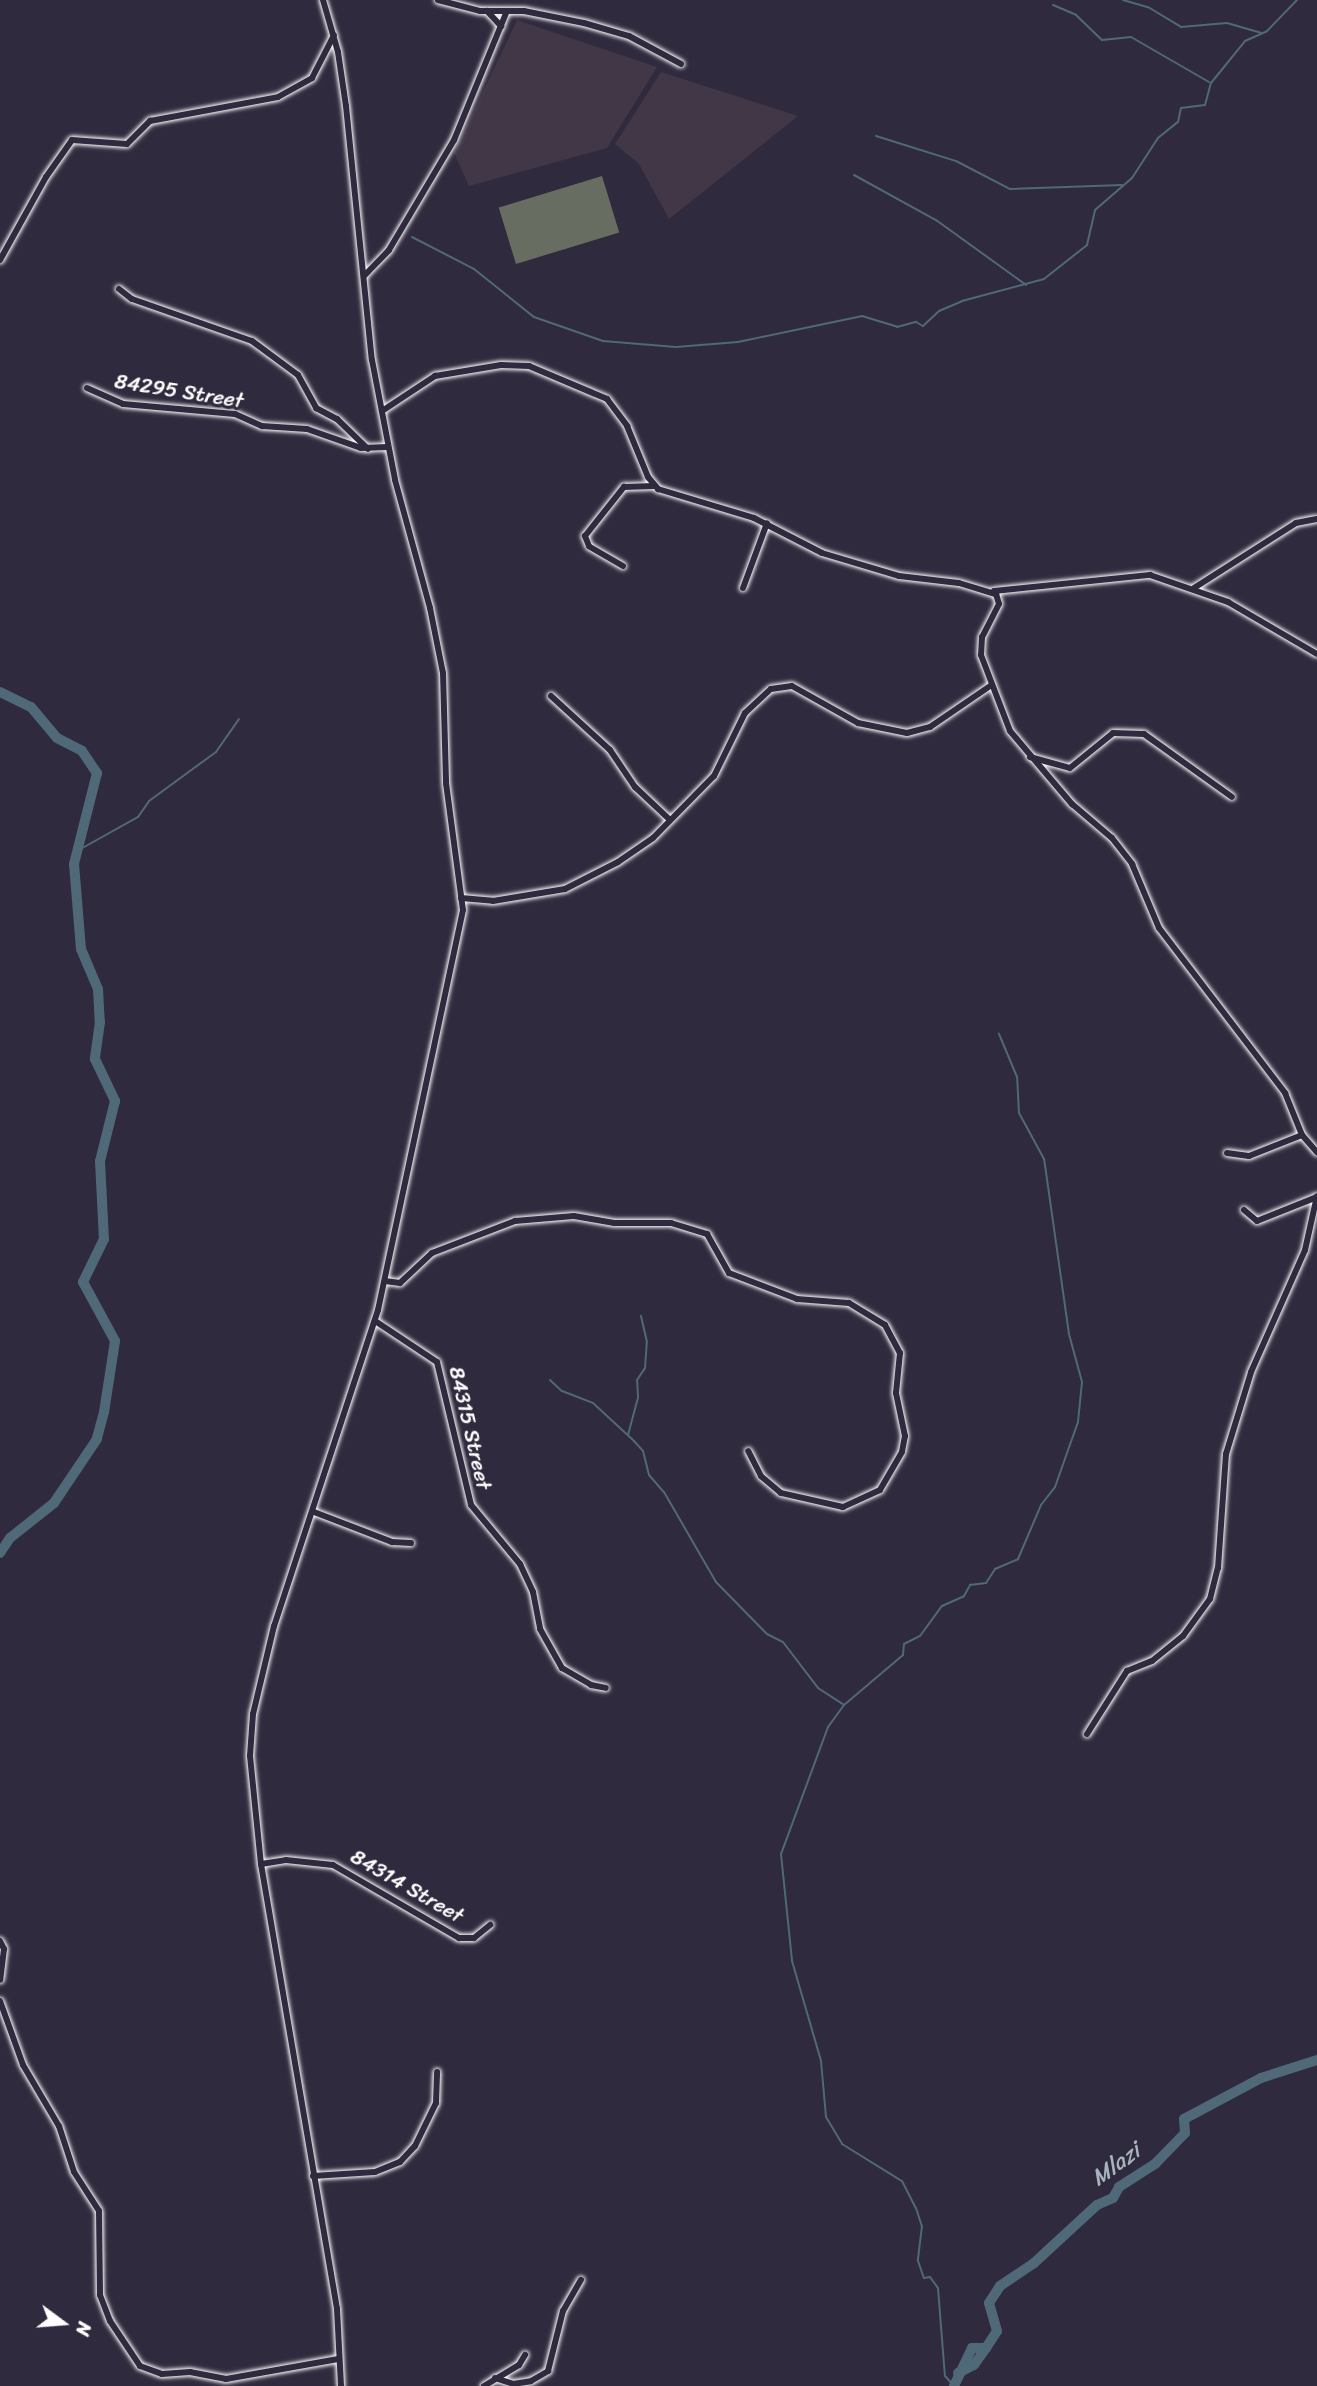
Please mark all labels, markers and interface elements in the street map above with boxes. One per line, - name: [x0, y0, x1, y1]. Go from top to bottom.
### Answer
- street label: 84295 Street: [113, 368, 245, 414]
- street label: 84315 Street: [444, 1364, 496, 1492]
- street label: 84314 Street: [346, 1844, 468, 1928]
- water label: Mlazi: [1086, 2138, 1146, 2192]
- north arrow: [28, 2288, 98, 2358]
- text: N: [66, 2318, 101, 2340]

